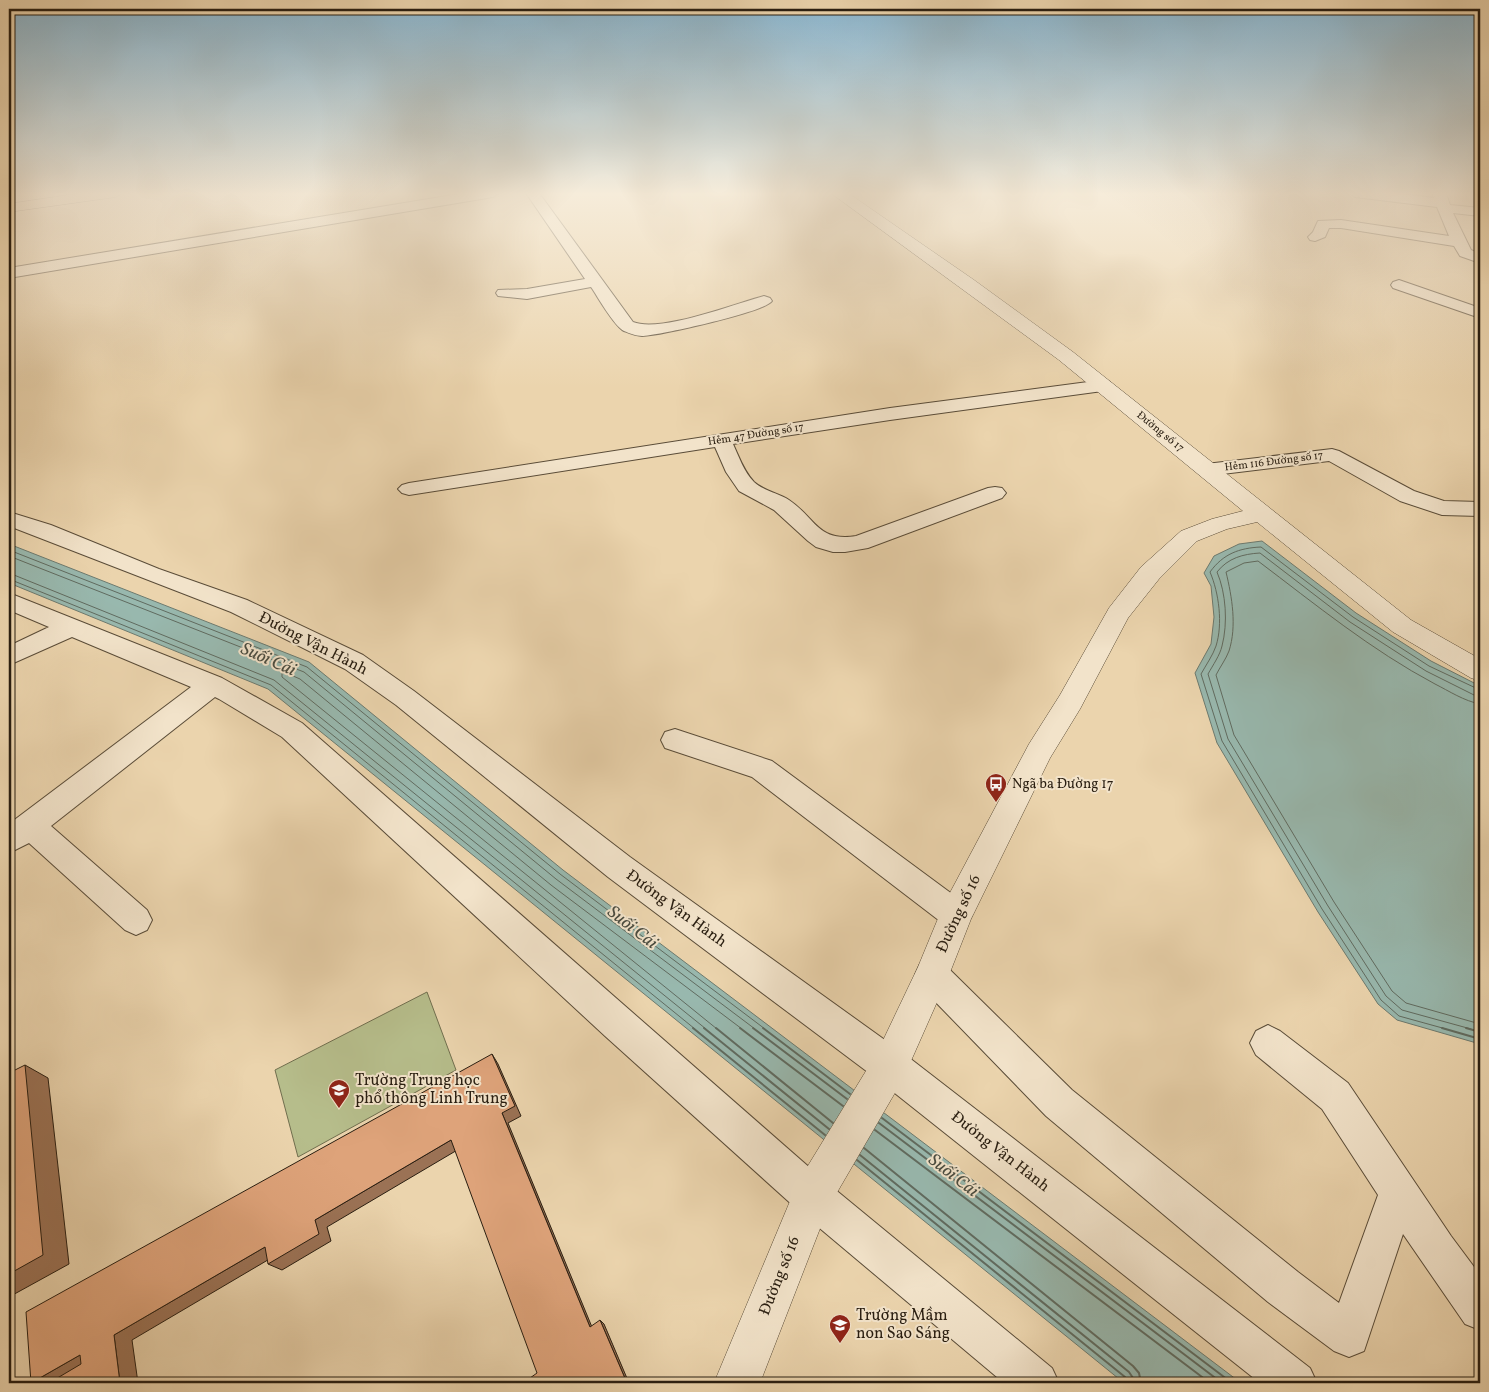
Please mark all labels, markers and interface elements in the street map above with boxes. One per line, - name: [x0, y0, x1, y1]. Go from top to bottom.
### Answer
- street label: Đường số 17: [1133, 408, 1187, 456]
- street label: Hẻm 47 Đường số 17: [707, 420, 805, 450]
- street label: Hẻm 116 Đường số 17: [1224, 449, 1324, 475]
- street label: Đường Vận Hành: [255, 607, 371, 681]
- water label: Suối Cái: [237, 637, 300, 683]
- bus stop icon: Ngã ba Đường 17: [984, 772, 1008, 803]
- place label: Ngã ba Đường 17: [1012, 775, 1114, 794]
- street label: Đường Vận Hành: [621, 865, 731, 953]
- street label: Đường số 16: [931, 871, 987, 957]
- water label: Suối Cái: [602, 900, 663, 956]
- place label: Trường Trung học phổ thông Linh Trung: [355, 1070, 508, 1110]
- school or university icon: Trường Trung học phổ thông Linh Trung: [327, 1078, 351, 1109]
- street label: Đường Vận Hành: [946, 1106, 1054, 1198]
- water label: Suối Cái: [923, 1148, 984, 1204]
- street label: Đường số 16: [754, 1233, 806, 1319]
- place label: Trường Mầm non Sao Sáng: [856, 1305, 950, 1345]
- school or university icon: Trường Mầm non Sao Sáng: [828, 1313, 852, 1344]

